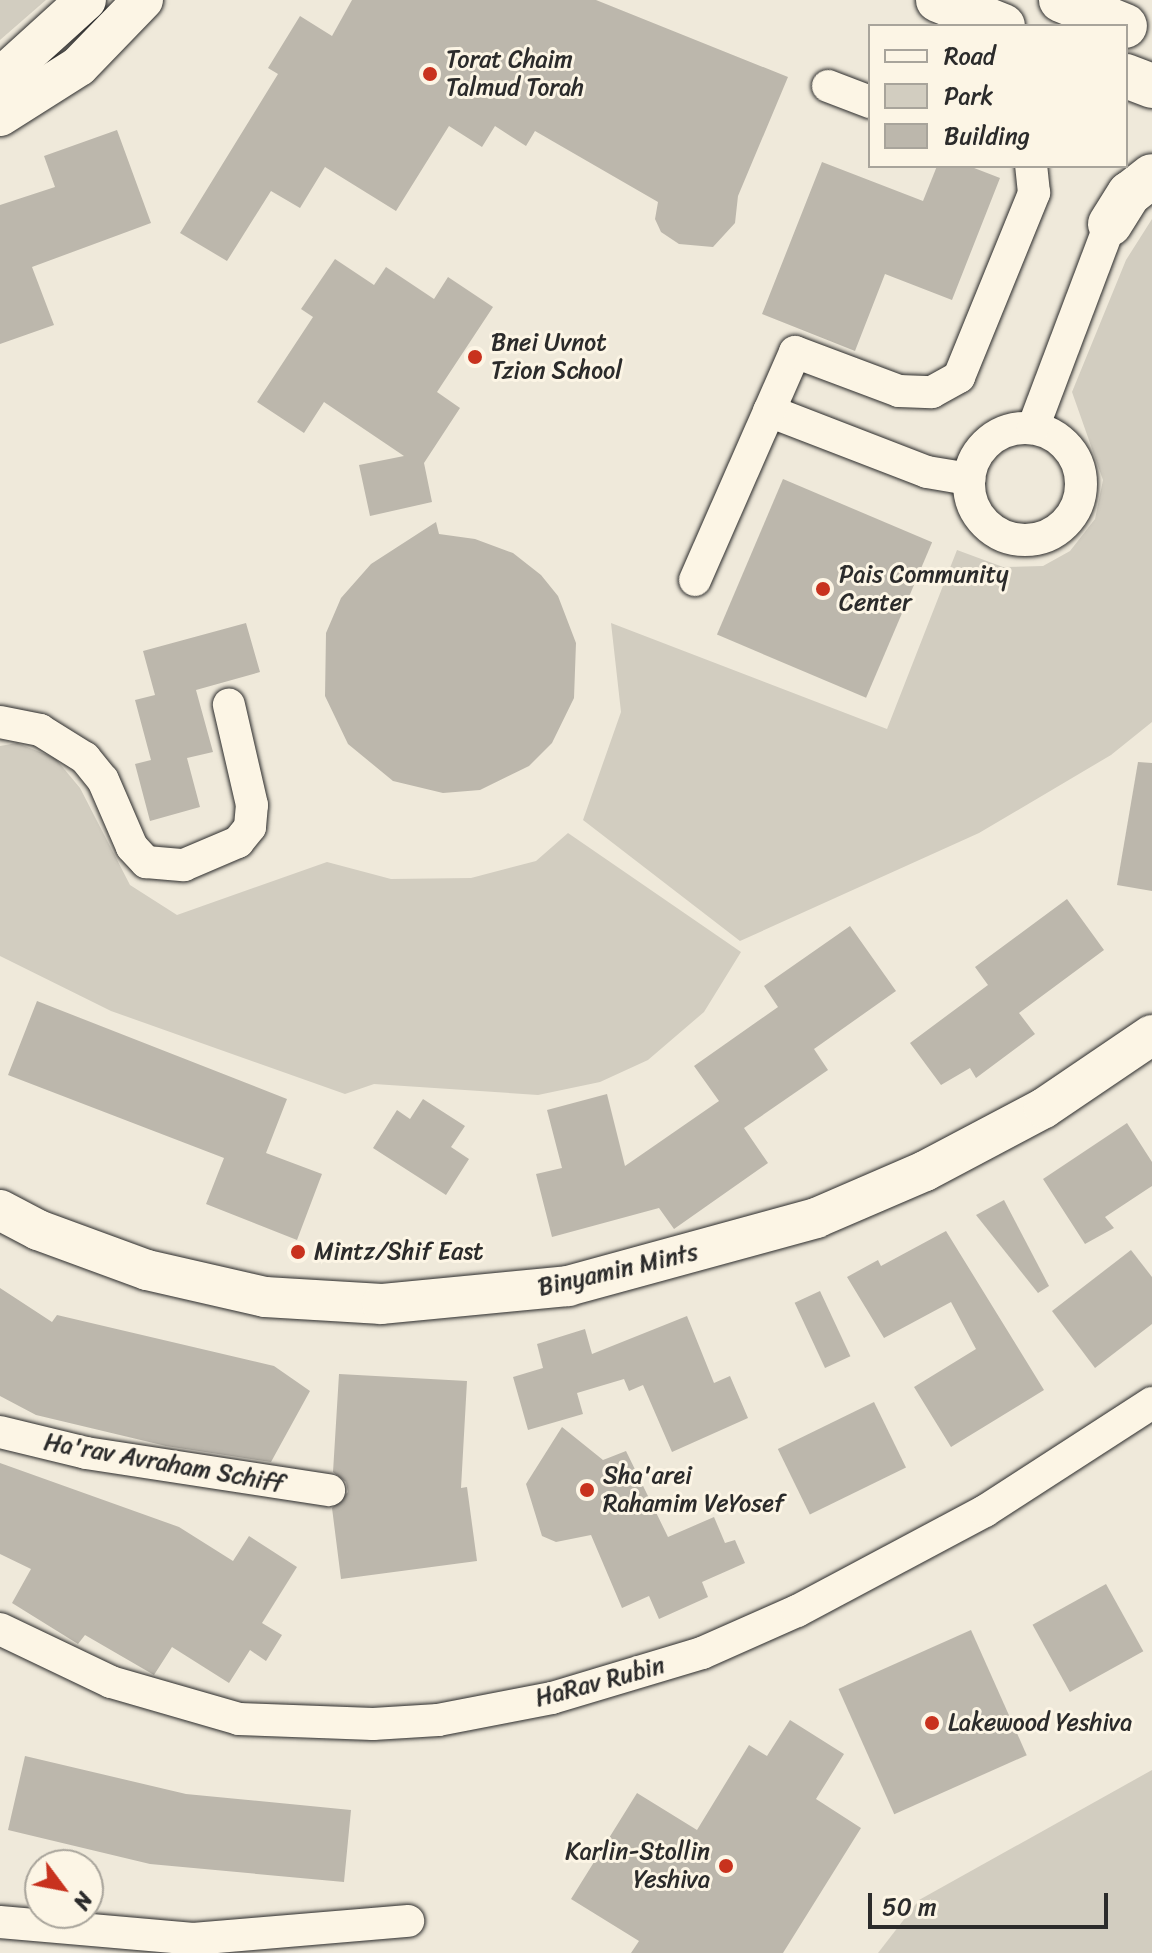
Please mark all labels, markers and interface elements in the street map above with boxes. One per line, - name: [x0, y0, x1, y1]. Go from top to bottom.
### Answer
- legend: [868, 24, 1128, 168]
- text: Road: [944, 35, 995, 77]
- place label: Torat Chaim Talmud Torah: [446, 46, 584, 102]
- marker: Torat Chaim Talmud Torah: [421, 65, 439, 83]
- text: Park: [944, 75, 993, 117]
- text: Building: [944, 115, 1030, 157]
- place label: Bnei Uvnot Tzion School: [491, 329, 622, 385]
- marker: Bnei Uvnot Tzion School: [466, 348, 484, 366]
- place label: Pais Community Center: [839, 561, 1009, 617]
- marker: Pais Community Center: [814, 580, 832, 598]
- place label: Mintz/Shif East: [314, 1238, 485, 1266]
- street label: Binyamin Mints: [535, 1238, 701, 1302]
- marker: Mintz/Shif East: [289, 1243, 307, 1261]
- street label: Ha'rav Avraham Schiff: [42, 1428, 286, 1498]
- place label: Sha'arei Rahamim VeYosef: [603, 1462, 784, 1518]
- marker: Sha'arei Rahamim VeYosef: [578, 1481, 596, 1499]
- street label: HaRav Rubin: [532, 1651, 668, 1713]
- place label: Lakewood Yeshiva: [948, 1709, 1132, 1737]
- marker: Lakewood Yeshiva: [923, 1714, 941, 1732]
- place label: Karlin-Stollin Yeshiva: [565, 1838, 710, 1894]
- north arrow: [24, 1849, 104, 1929]
- marker: Karlin-Stollin Yeshiva: [717, 1857, 735, 1875]
- scale bar: [872, 1877, 1112, 1927]
- text: N: [63, 1884, 104, 1918]
- text: 50 m: [882, 1886, 937, 1928]

